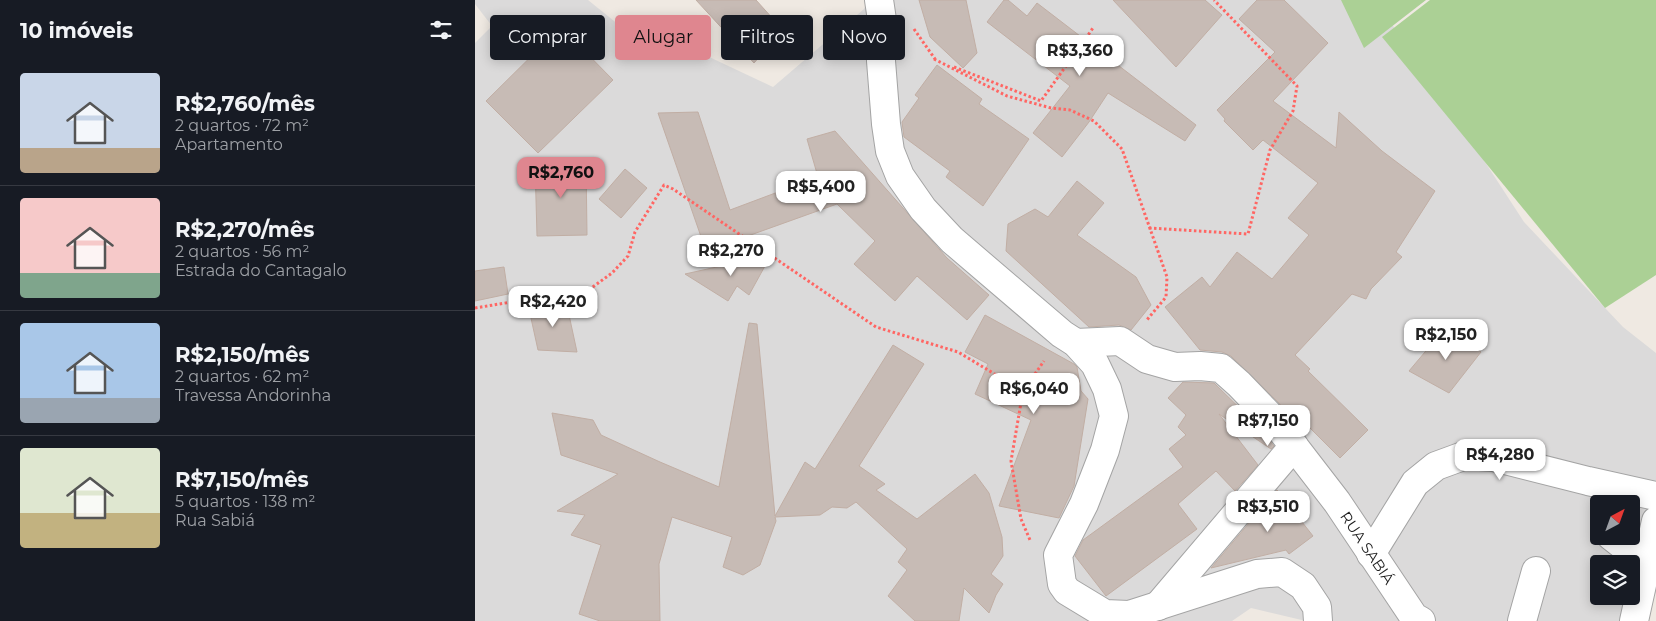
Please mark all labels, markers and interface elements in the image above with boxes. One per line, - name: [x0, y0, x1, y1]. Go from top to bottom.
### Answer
- chip: Comprar: [490, 15, 605, 60]
- chip: Alugar: [615, 15, 711, 60]
- chip: Filtros: [721, 15, 813, 60]
- chip: Novo: [823, 15, 905, 60]
- icon: filters: [427, 16, 455, 44]
- text: 10 imóveis: [20, 18, 133, 43]
- pin: R$3,360: [1034, 34, 1126, 77]
- text: R$3,360: [1047, 41, 1113, 60]
- text: R$2,760/mês: [175, 91, 315, 116]
- icon: home: [60, 93, 120, 153]
- text: 2 quartos · 72 m²: [175, 116, 309, 135]
- text: Apartamento: [175, 135, 283, 154]
- pin: R$2,760: [515, 156, 607, 199]
- text: R$2,760: [528, 163, 594, 182]
- pin: R$5,400: [775, 170, 867, 213]
- text: R$5,400: [787, 177, 855, 196]
- text: R$2,270/mês: [175, 217, 314, 242]
- icon: home: [60, 218, 120, 278]
- pin: R$2,270: [685, 234, 777, 277]
- text: R$2,270: [698, 241, 764, 260]
- text: 2 quartos · 56 m²: [175, 242, 309, 261]
- text: Estrada do Cantagalo: [175, 261, 346, 280]
- pin: R$2,420: [507, 286, 599, 328]
- text: R$2,420: [519, 292, 587, 311]
- pin: R$2,150: [1400, 318, 1492, 361]
- text: R$2,150: [1415, 325, 1477, 344]
- text: R$2,150/mês: [175, 342, 310, 367]
- icon: home: [60, 343, 120, 403]
- text: 2 quartos · 62 m²: [175, 367, 309, 386]
- pin: R$6,040: [988, 372, 1080, 415]
- text: R$6,040: [999, 379, 1069, 398]
- text: Travessa Andorinha: [175, 386, 331, 405]
- pin: R$7,150: [1222, 404, 1314, 447]
- text: R$7,150: [1237, 411, 1299, 430]
- pin: R$4,280: [1454, 438, 1546, 481]
- text: R$4,280: [1466, 445, 1534, 464]
- text: R$7,150/mês: [175, 467, 309, 492]
- icon: home: [60, 468, 120, 528]
- pin: R$3,510: [1222, 490, 1314, 533]
- text: 5 quartos · 138 m²: [175, 492, 315, 511]
- north arrow: [1590, 495, 1640, 545]
- map controls: [1590, 495, 1640, 605]
- text: R$3,510: [1237, 497, 1299, 516]
- street label: RUA SABIÁ: [1336, 508, 1399, 588]
- text: Rua Sabiá: [175, 511, 255, 530]
- button: layers: [1590, 555, 1640, 605]

